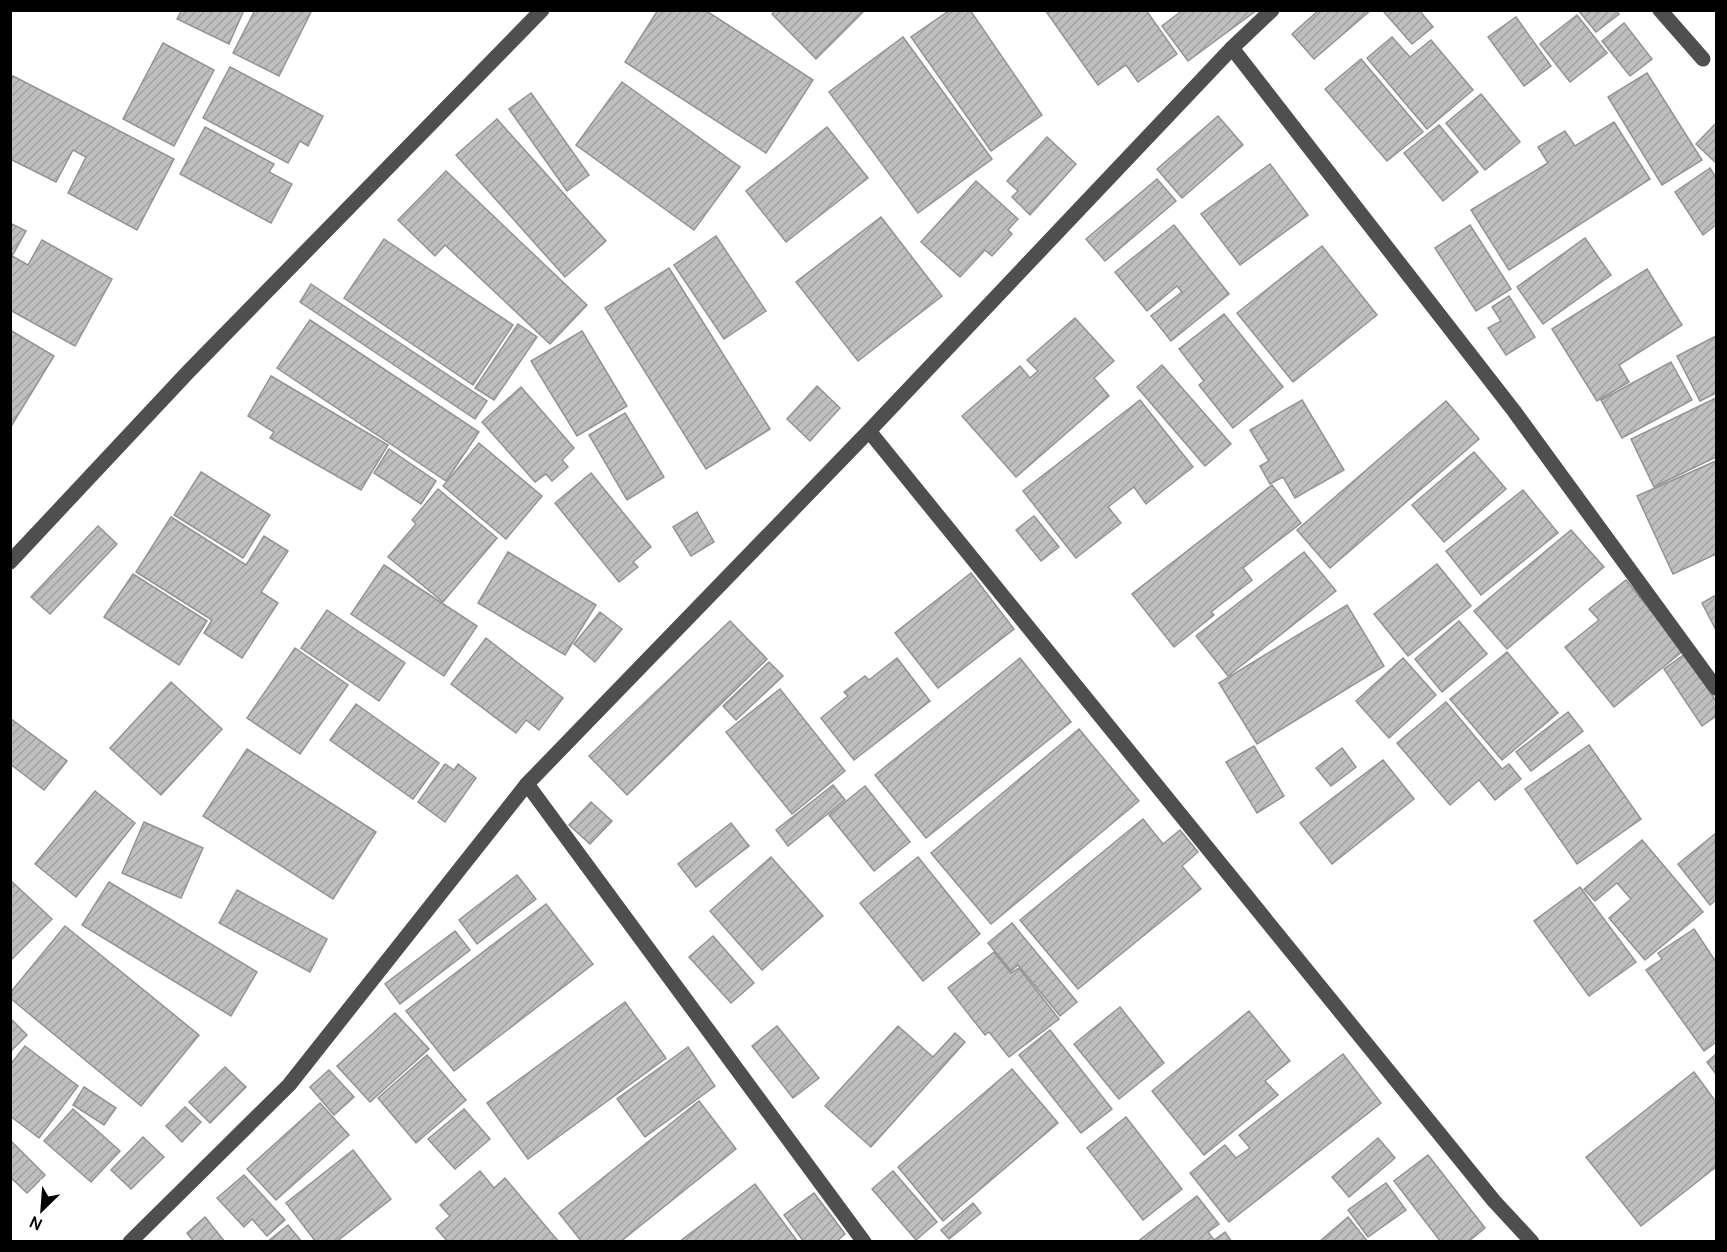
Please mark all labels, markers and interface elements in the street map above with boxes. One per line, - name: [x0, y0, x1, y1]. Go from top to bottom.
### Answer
- north arrow: [12, 1180, 72, 1240]
- text: N: [26, 1211, 46, 1236]

